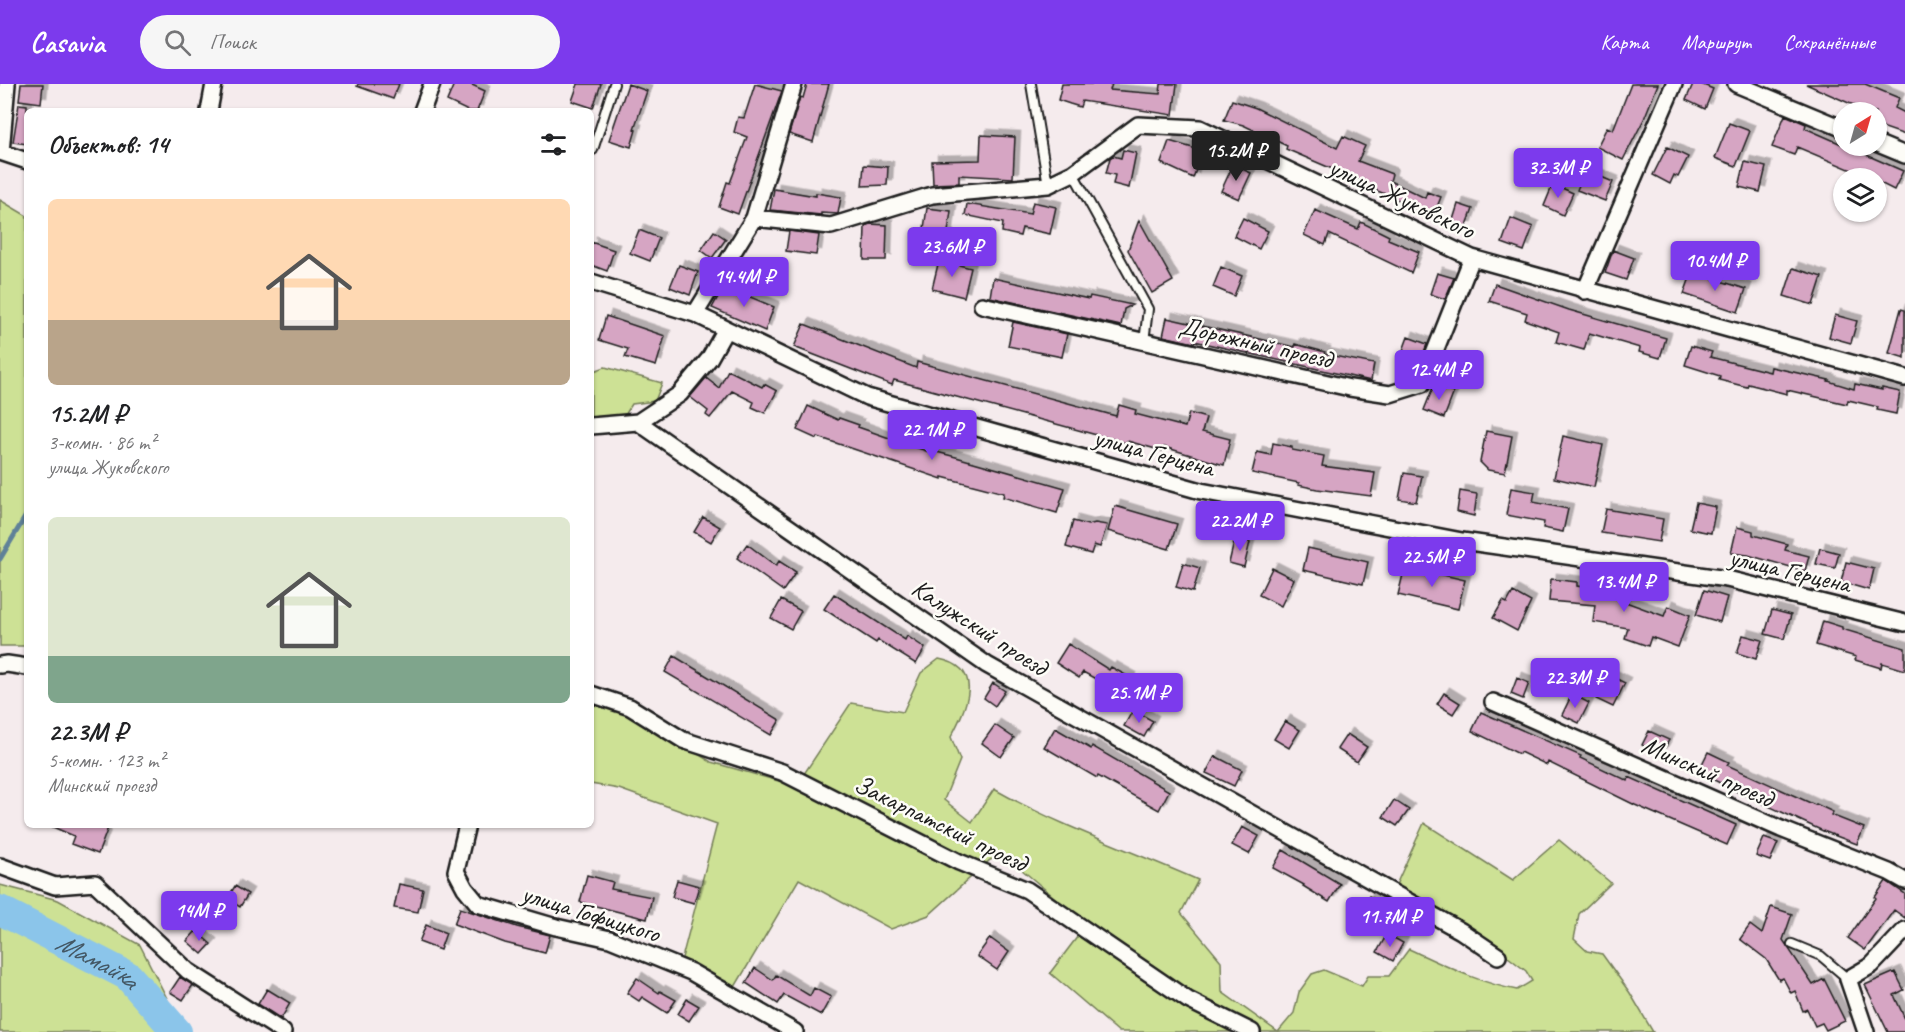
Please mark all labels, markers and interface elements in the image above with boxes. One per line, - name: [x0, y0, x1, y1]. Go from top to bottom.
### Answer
- search box: [140, 15, 560, 69]
- text: Casavia: [30, 25, 104, 60]
- icon: search: [161, 26, 194, 59]
- text: Поиск: [209, 28, 256, 56]
- text: Карта: [1600, 29, 1649, 55]
- text: Маршрут: [1682, 29, 1751, 55]
- text: Сохранённые: [1784, 29, 1875, 55]
- north arrow: [1833, 102, 1887, 156]
- map controls: [1833, 102, 1887, 222]
- text: Объектов: 14: [48, 128, 168, 161]
- icon: filters: [537, 128, 570, 161]
- pin: 15.2M ₽: [1181, 131, 1291, 182]
- text: 15.2M ₽: [1206, 138, 1266, 163]
- pin: 32.3M ₽: [1503, 148, 1613, 199]
- street label: улица Жуковского: [1322, 150, 1481, 247]
- text: 32.3M ₽: [1528, 155, 1588, 180]
- button: layers: [1833, 168, 1887, 222]
- pin: 23.6M ₽: [897, 227, 1007, 278]
- text: 23.6M ₽: [921, 234, 983, 259]
- icon: home: [255, 238, 363, 346]
- pin: 10.4M ₽: [1660, 241, 1770, 292]
- text: 10.4M ₽: [1685, 248, 1745, 273]
- pin: 14.4M ₽: [689, 257, 799, 308]
- text: 14.4M ₽: [714, 264, 774, 289]
- street label: Дорожный проезд: [1176, 309, 1338, 377]
- pin: 12.4M ₽: [1384, 350, 1494, 401]
- text: 12.4M ₽: [1409, 357, 1469, 382]
- text: 15.2M ₽: [48, 397, 127, 430]
- pin: 22.1M ₽: [877, 410, 987, 461]
- text: 22.1M ₽: [902, 417, 962, 442]
- street label: улица Герцена: [1088, 420, 1220, 485]
- text: 3-комн. · 86 m²: [48, 430, 156, 455]
- text: улица Жуковского: [48, 455, 169, 480]
- pin: 22.2M ₽: [1185, 501, 1295, 552]
- text: 22.2M ₽: [1210, 508, 1270, 533]
- pin: 22.5M ₽: [1377, 537, 1487, 588]
- street label: улица Герцена: [1724, 540, 1856, 601]
- text: 22.5M ₽: [1402, 544, 1462, 569]
- icon: home: [255, 556, 363, 664]
- pin: 13.4M ₽: [1569, 562, 1679, 613]
- text: 13.4M ₽: [1594, 569, 1654, 594]
- street label: Калужский проезд: [906, 571, 1056, 685]
- pin: 22.3M ₽: [1520, 658, 1630, 709]
- text: 22.3M ₽: [1545, 665, 1605, 690]
- pin: 25.1M ₽: [1084, 673, 1194, 724]
- text: 25.1M ₽: [1109, 680, 1169, 705]
- text: 22.3M ₽: [48, 715, 127, 748]
- street label: Минский проезд: [1637, 728, 1781, 816]
- text: 5-комн. · 123 m²: [48, 748, 165, 773]
- street label: Закарпатский проезд: [849, 767, 1035, 881]
- text: Минский проезд: [48, 773, 156, 798]
- street label: улица Гофицкого: [516, 876, 666, 951]
- pin: 14M ₽: [157, 891, 241, 942]
- pin: 11.7M ₽: [1335, 897, 1445, 948]
- text: 14M ₽: [175, 898, 223, 923]
- text: 11.7M ₽: [1360, 904, 1420, 929]
- water label: Мамайка: [50, 925, 149, 997]

